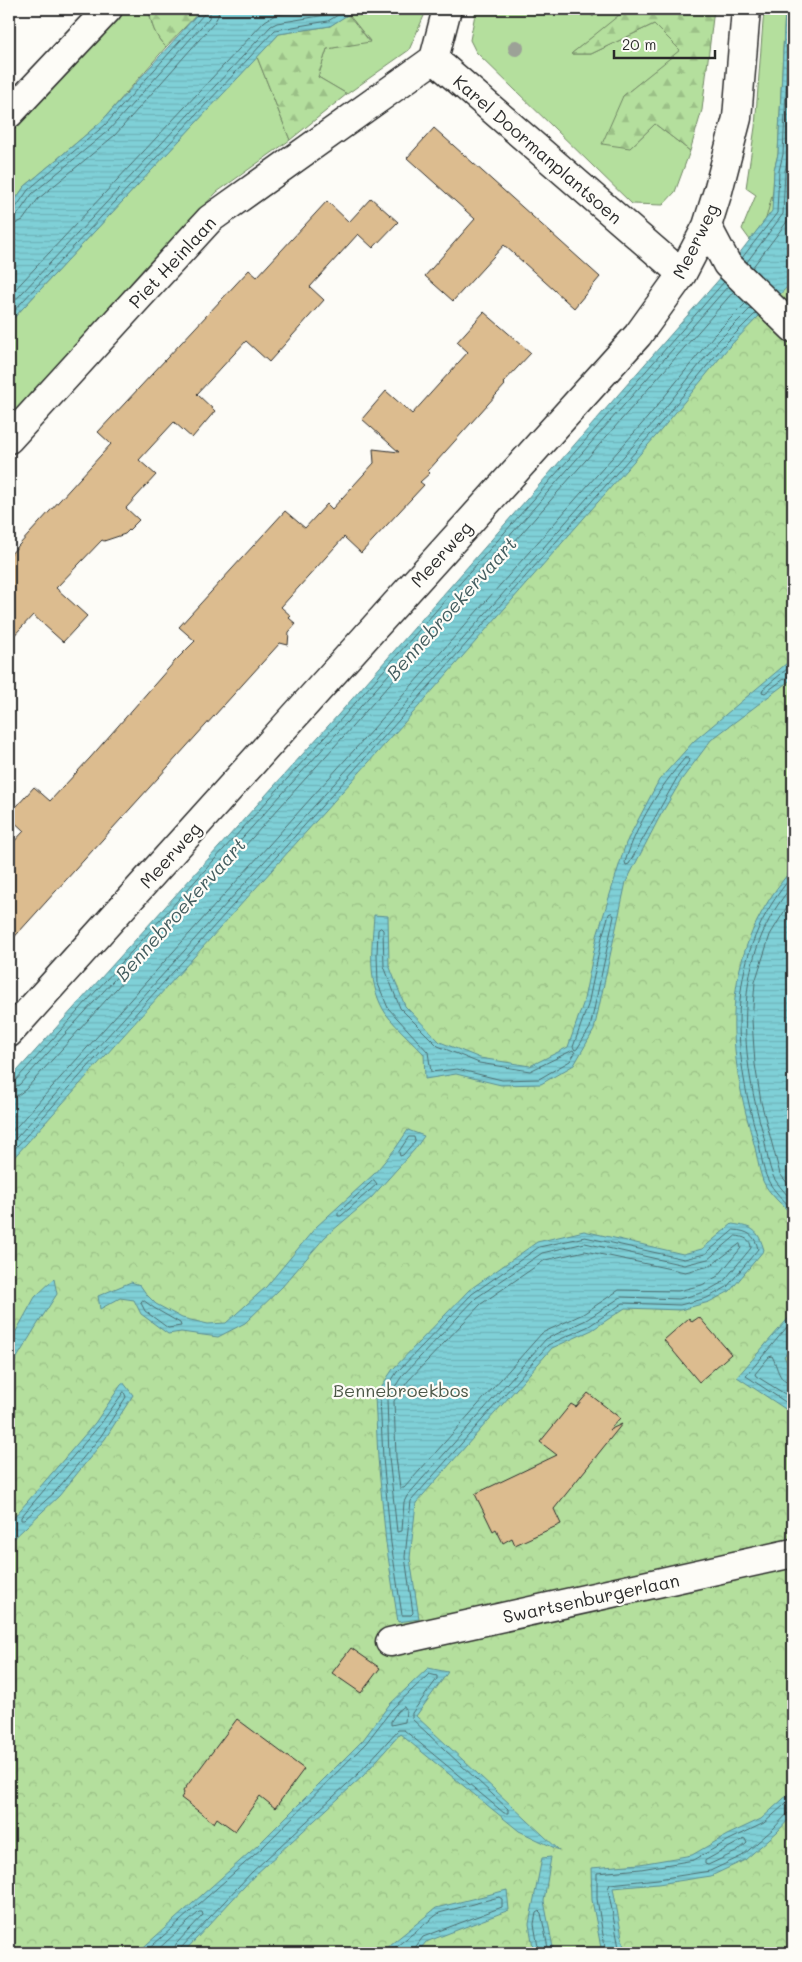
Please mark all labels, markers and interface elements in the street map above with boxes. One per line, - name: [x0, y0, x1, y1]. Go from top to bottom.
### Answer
- scale bar: [614, 28, 716, 60]
- text: 20 m: [622, 34, 656, 54]
- street label: Karel Doormanplantsoen: [449, 69, 627, 229]
- street label: Meerweg: [666, 199, 724, 283]
- street label: Piet Heinlaan: [123, 211, 221, 313]
- street label: Meerweg: [405, 516, 477, 592]
- water label: Bennebroekervaart: [380, 531, 522, 685]
- street label: Meerweg: [134, 817, 206, 893]
- water label: Bennebroekervaart: [109, 832, 251, 986]
- park label: Bennebroekbos: [333, 1378, 469, 1402]
- street label: Swartsenburgerlaan: [500, 1568, 682, 1628]

